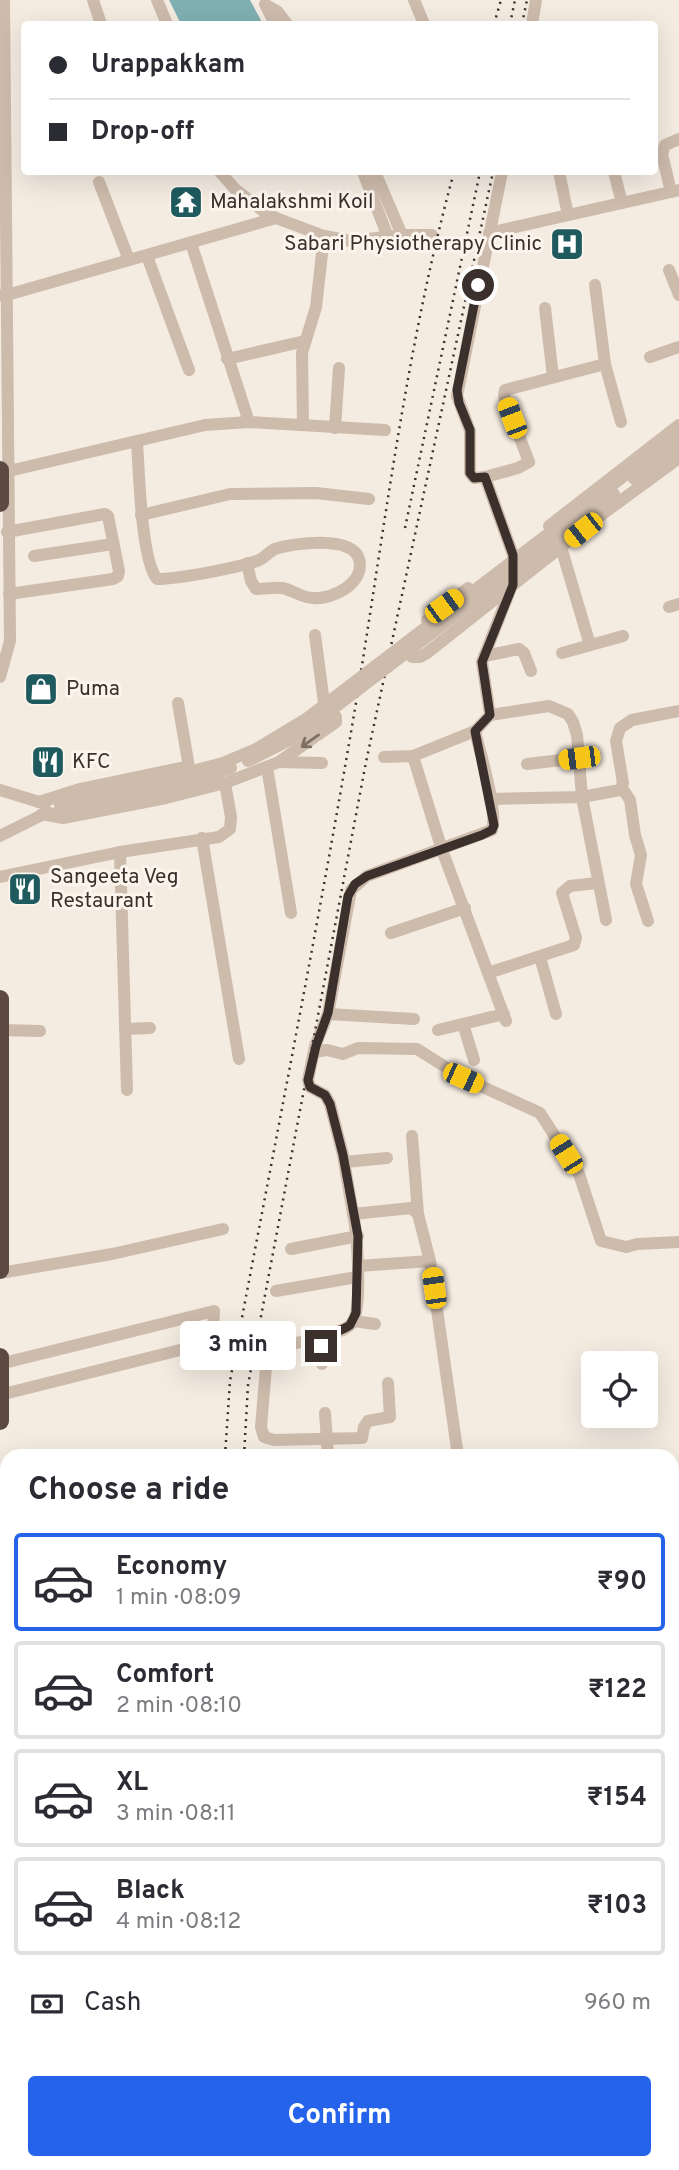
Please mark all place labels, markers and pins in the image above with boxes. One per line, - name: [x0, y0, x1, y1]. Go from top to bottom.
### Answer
- temple icon: Mahalakshmi Koil: [167, 183, 205, 221]
- place label: Mahalakshmi Koil: [210, 189, 373, 216]
- hospital icon: Sabari Physiotherapy Clinic: [548, 225, 586, 263]
- place label: Sabari Physiotherapy Clinic: [284, 231, 542, 258]
- shop icon: Puma: [22, 670, 60, 708]
- place label: Puma: [66, 676, 120, 703]
- restaurant icon: KFC: [29, 743, 67, 781]
- place label: KFC: [72, 749, 111, 776]
- place label: Sangeeta Veg Restaurant: [50, 864, 179, 915]
- restaurant icon: Sangeeta Veg Restaurant: [6, 870, 44, 908]

